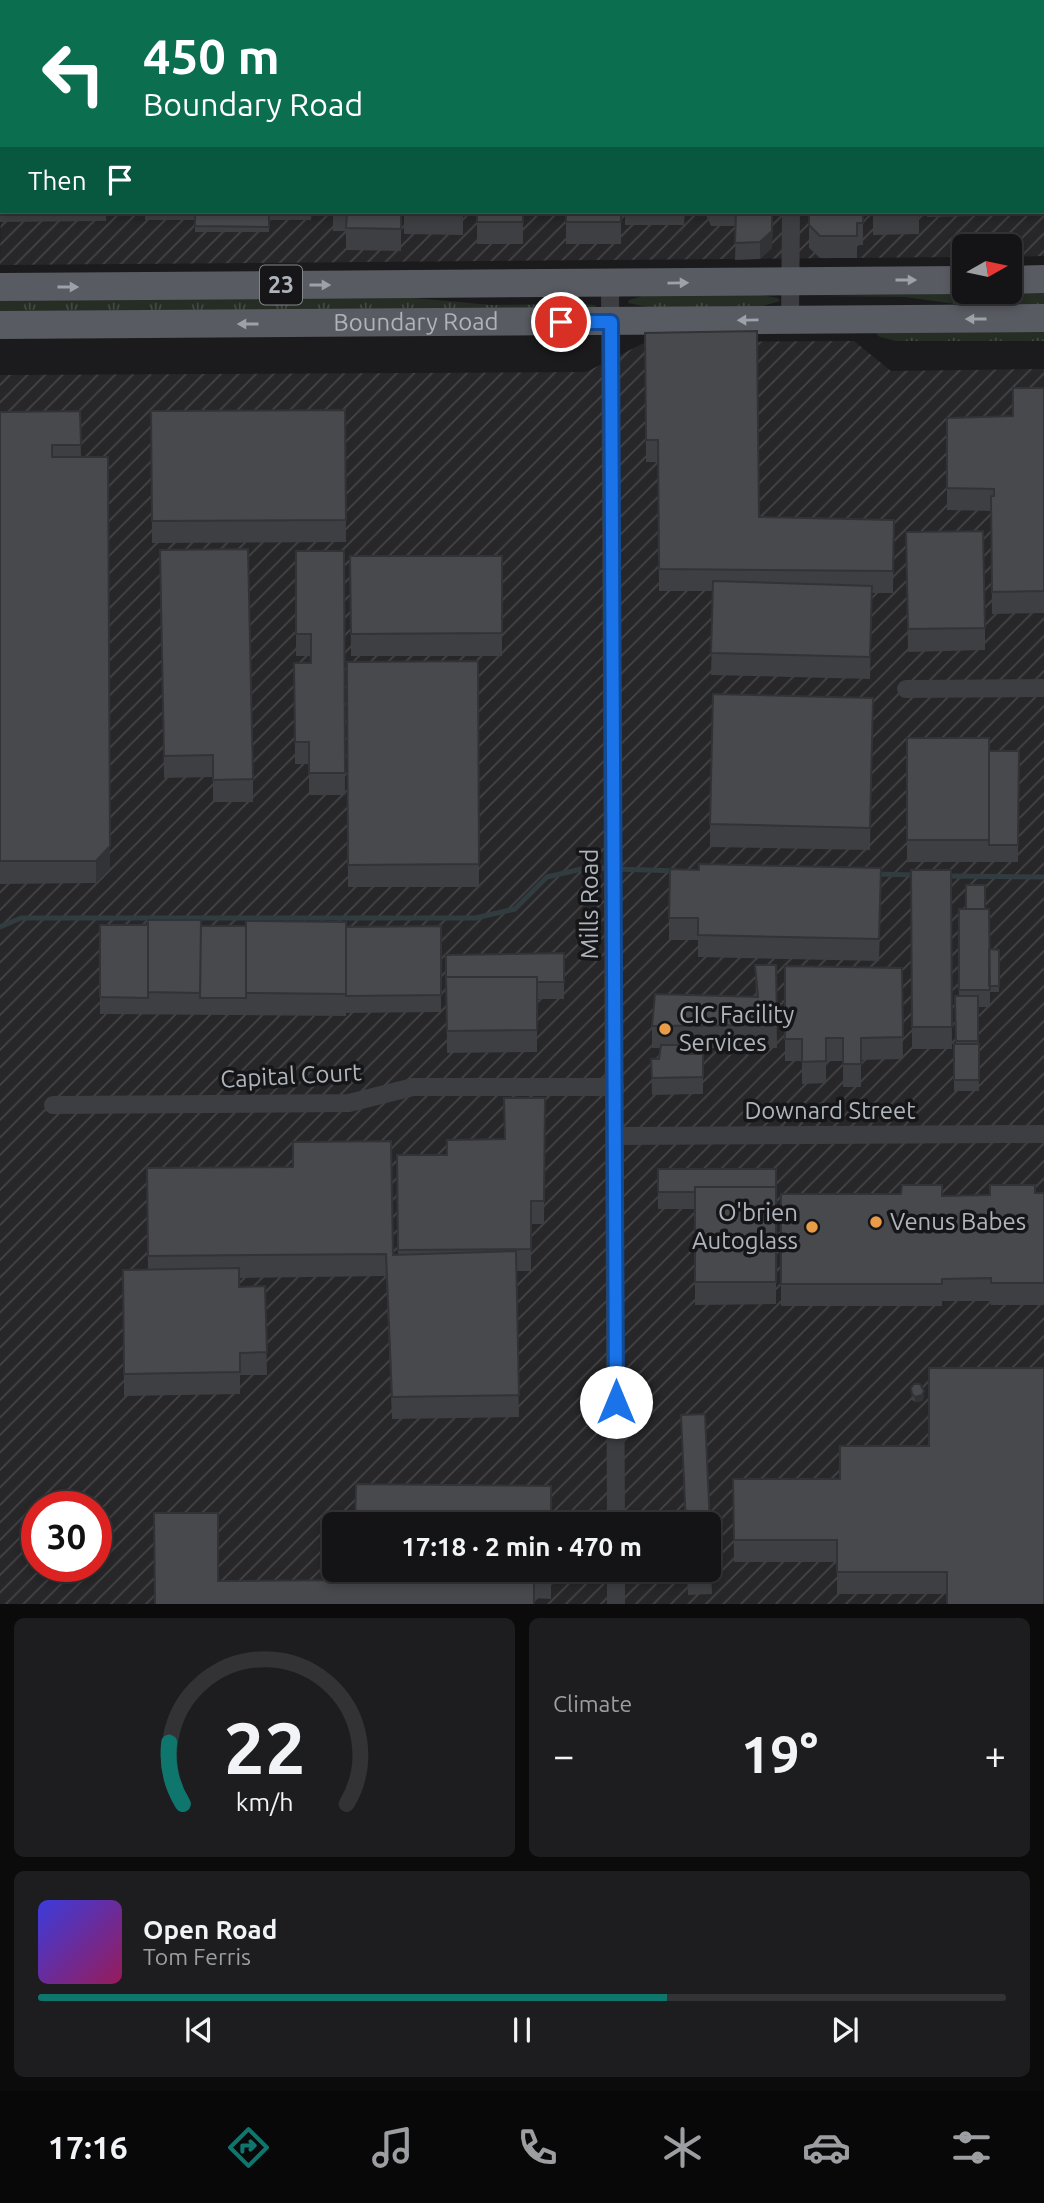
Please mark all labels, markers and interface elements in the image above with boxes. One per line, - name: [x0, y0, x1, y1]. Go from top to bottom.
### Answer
- icon: left: [28, 28, 119, 119]
- text: 450 m: [143, 28, 280, 83]
- text: Boundary Road: [143, 86, 363, 122]
- icon: arrive: [101, 161, 139, 199]
- text: Then: [28, 166, 87, 195]
- north arrow: [952, 234, 1022, 304]
- map controls: [952, 234, 1022, 304]
- road number: 23: [260, 266, 302, 304]
- one-way arrow: [895, 275, 917, 286]
- one-way arrow: [668, 277, 690, 288]
- one-way arrow: [309, 279, 331, 291]
- one-way arrow: [57, 281, 79, 293]
- pin: [531, 292, 591, 352]
- icon: arrive: [542, 303, 580, 341]
- street label: Boundary Road: [333, 308, 499, 336]
- one-way arrow: [965, 313, 987, 324]
- one-way arrow: [737, 314, 759, 326]
- one-way arrow: [237, 318, 259, 330]
- street label: Mills Road: [576, 849, 603, 959]
- place label: CIC Facility Services: [679, 1001, 795, 1056]
- marker: CIC Facility Services: [657, 1021, 673, 1037]
- street label: Capital Court: [220, 1058, 363, 1093]
- street label: Downard Street: [744, 1097, 916, 1124]
- place label: O'brien Autoglass: [692, 1199, 798, 1254]
- place label: Venus Babes: [890, 1208, 1026, 1235]
- marker: Venus Babes: [868, 1214, 884, 1230]
- marker: O'brien Autoglass: [804, 1219, 820, 1235]
- position arrow: [579, 1365, 653, 1439]
- speed limit sign: 30: [21, 1491, 112, 1582]
- text: 17:18 · 2 min · 470 m: [401, 1532, 642, 1561]
- text: Climate: [553, 1691, 632, 1716]
- text: 22: [223, 1706, 306, 1788]
- text: 19°: [741, 1725, 818, 1783]
- text: −: [553, 1734, 574, 1776]
- text: +: [985, 1734, 1006, 1776]
- text: km/h: [236, 1787, 293, 1815]
- text: Open Road: [143, 1915, 277, 1944]
- text: Tom Ferris: [143, 1944, 251, 1969]
- icon: previous: [180, 2011, 218, 2049]
- icon: pause: [503, 2011, 541, 2049]
- icon: next: [826, 2011, 864, 2049]
- icon: directions: [224, 2123, 273, 2172]
- icon: music: [368, 2123, 417, 2172]
- icon: phone: [513, 2123, 562, 2172]
- icon: climate: [658, 2123, 707, 2172]
- icon: car: [802, 2123, 851, 2172]
- icon: filters: [947, 2123, 996, 2172]
- text: 17:16: [48, 2129, 128, 2165]

